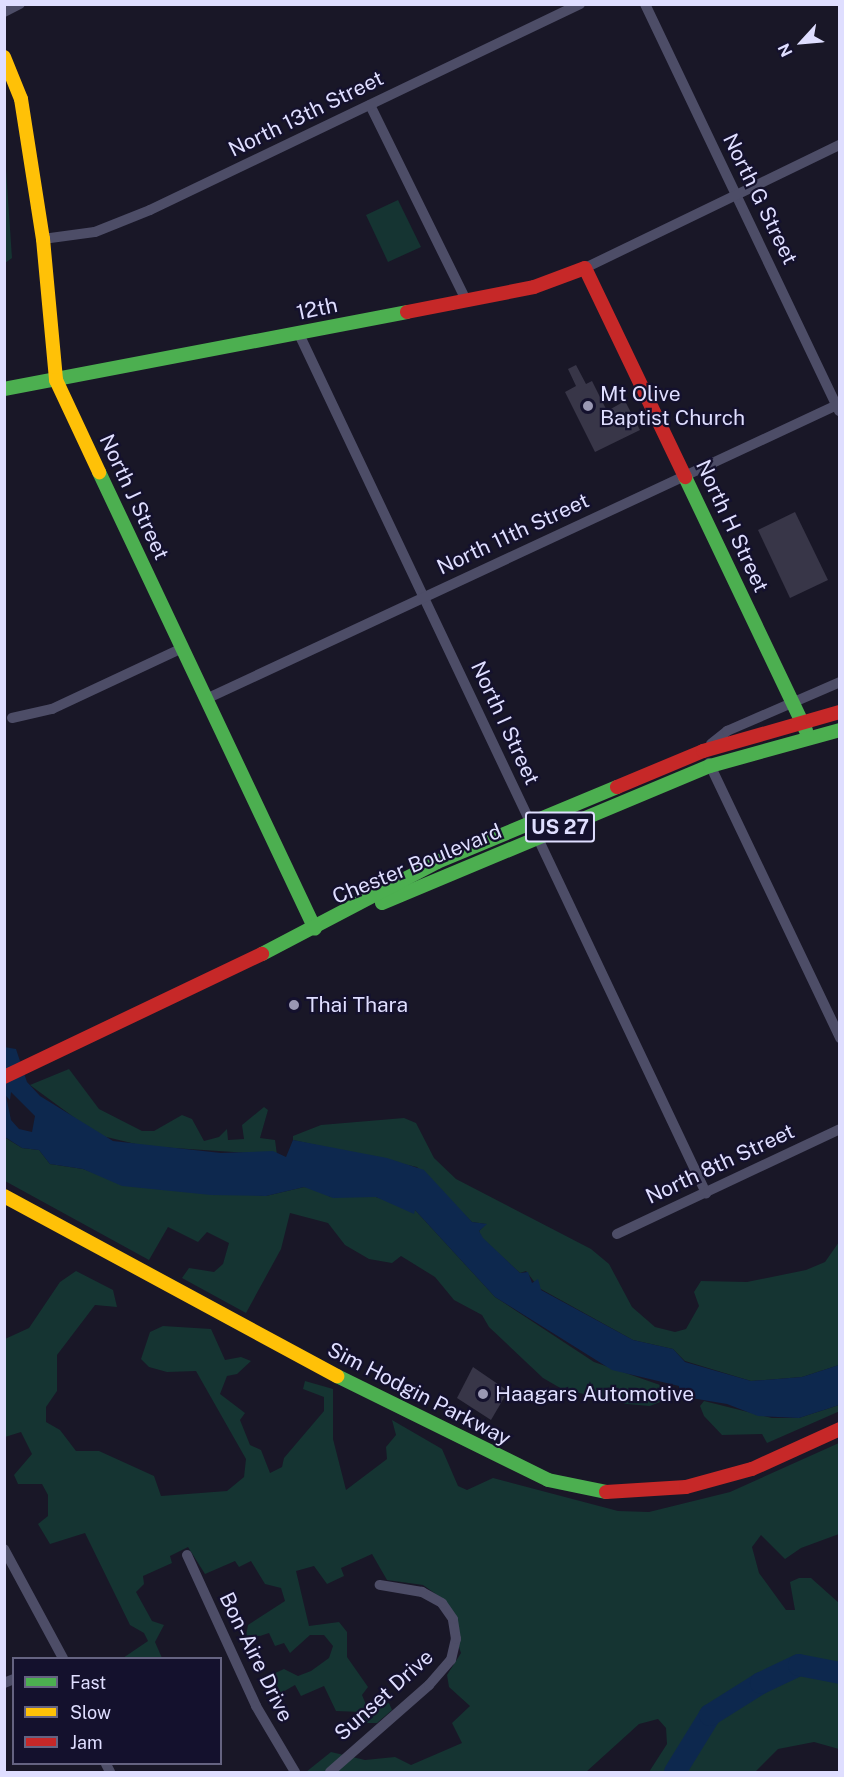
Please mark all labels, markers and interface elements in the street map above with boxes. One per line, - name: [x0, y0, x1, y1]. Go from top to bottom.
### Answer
- north arrow: [772, 12, 832, 72]
- text: N: [774, 40, 797, 60]
- street label: North 13th Street: [224, 66, 388, 162]
- street label: North G Street: [717, 129, 803, 269]
- street label: 12th: [294, 292, 340, 326]
- place label: Mt Olive Baptist Church: [600, 381, 745, 431]
- marker: Mt Olive Baptist Church: [581, 399, 595, 413]
- street label: North J Street: [94, 430, 174, 564]
- street label: North H Street: [690, 456, 774, 596]
- street label: North 11th Street: [433, 488, 593, 580]
- street label: North I Street: [465, 657, 545, 789]
- road number: US 27: [524, 810, 596, 844]
- street label: Chester Boulevard: [329, 819, 505, 909]
- place label: Thai Thara: [306, 992, 408, 1018]
- marker: Thai Thara: [287, 998, 301, 1012]
- street label: North 8th Street: [642, 1119, 798, 1209]
- street label: Sim Hodgin Parkway: [323, 1337, 515, 1451]
- place label: Haagars Automotive: [495, 1381, 694, 1407]
- marker: Haagars Automotive: [476, 1387, 490, 1401]
- street label: Bon-Aire Drive: [214, 1588, 298, 1726]
- street label: Sunset Drive: [330, 1644, 438, 1746]
- legend: [12, 1657, 222, 1765]
- text: Fast: [70, 1672, 106, 1693]
- text: Slow: [70, 1702, 111, 1723]
- text: Jam: [70, 1732, 103, 1753]

